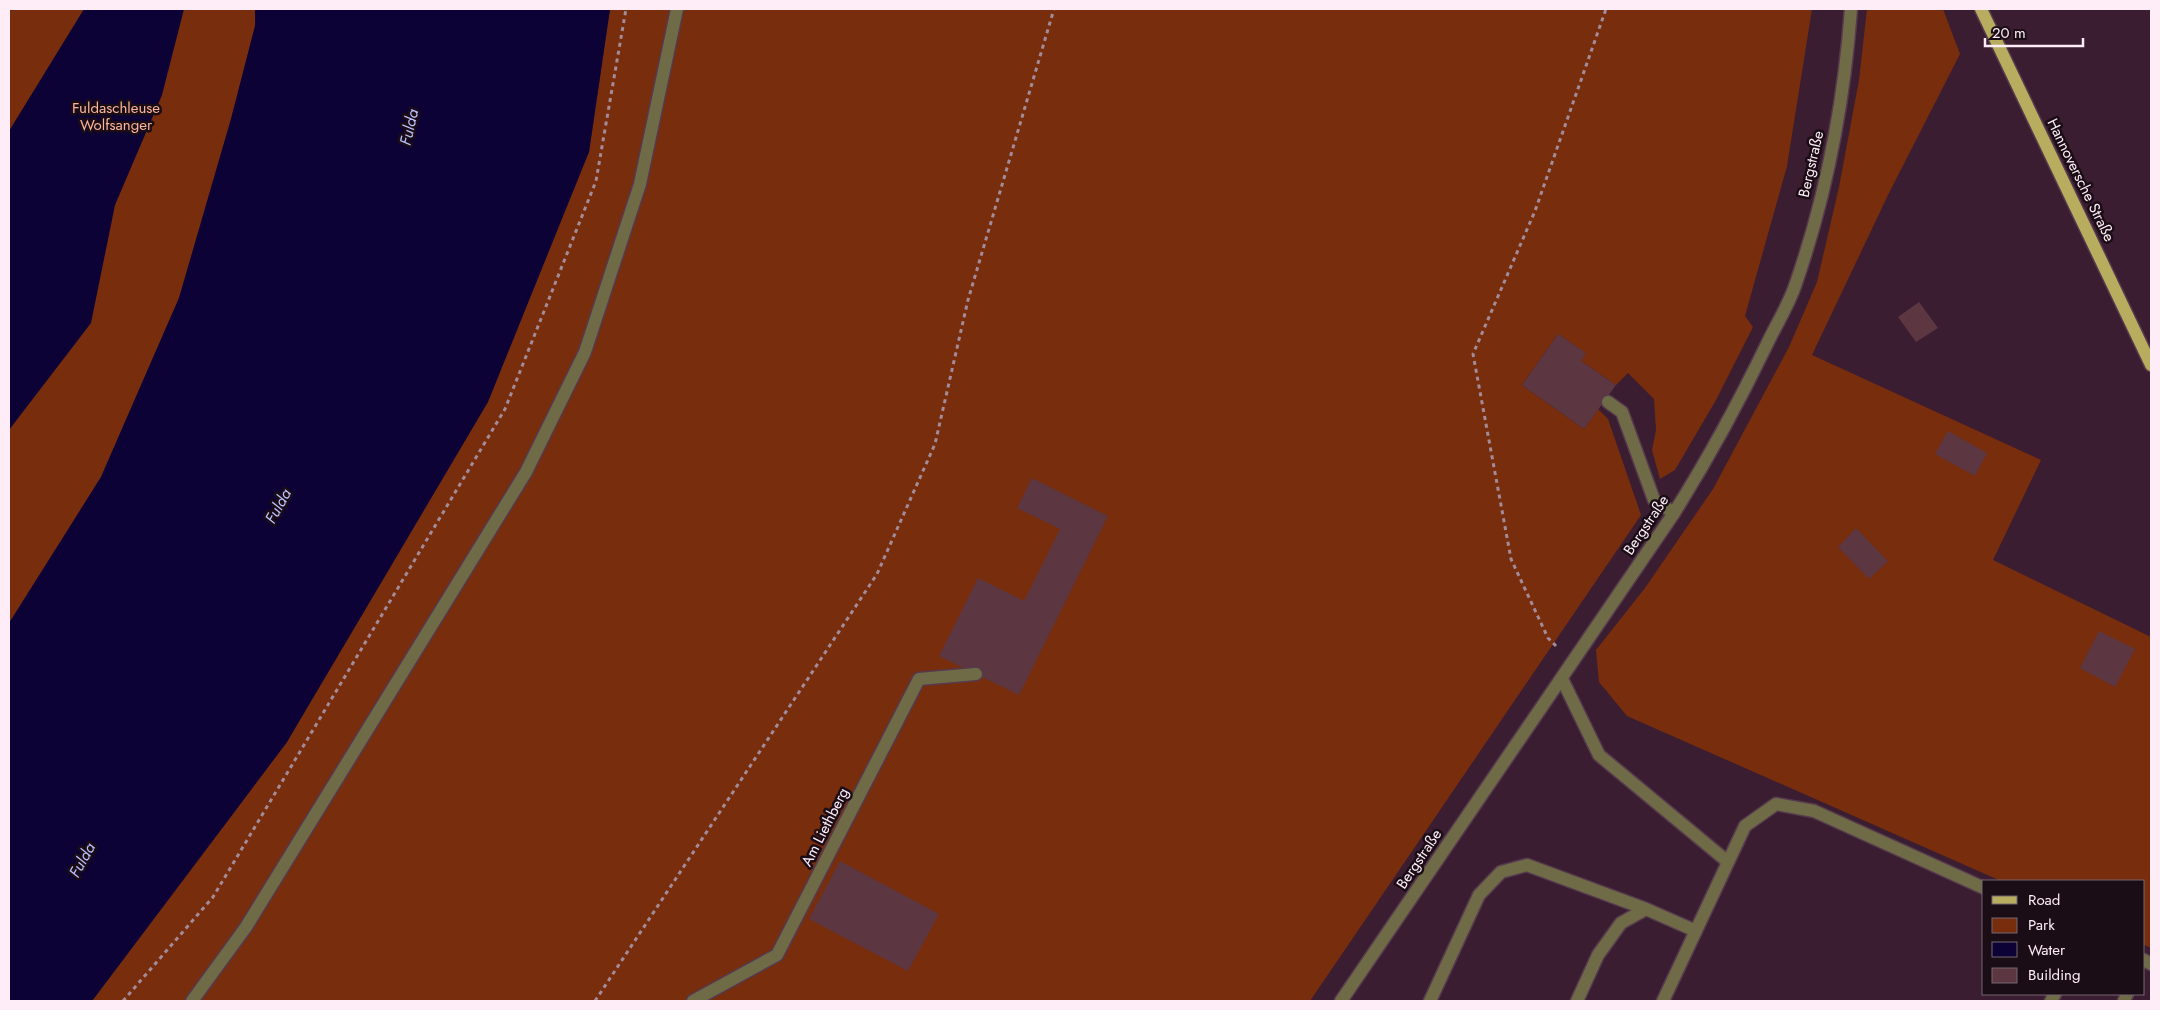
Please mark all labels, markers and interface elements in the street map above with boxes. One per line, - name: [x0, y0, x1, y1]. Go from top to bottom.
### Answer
- scale bar: [1985, 15, 2082, 47]
- text: 20 m: [1992, 22, 2026, 44]
- park label: Fuldaschleuse Wolfsanger: [72, 97, 160, 136]
- water label: Fulda: [394, 106, 424, 148]
- street label: Hannoversche Straße: [2042, 115, 2121, 246]
- street label: Bergstraße: [1793, 128, 1829, 199]
- water label: Fulda: [259, 484, 297, 528]
- street label: Bergstraße: [1618, 491, 1674, 559]
- street label: Am Liethberg: [796, 784, 854, 870]
- street label: Bergstraße: [1391, 825, 1447, 893]
- water label: Fulda: [63, 838, 101, 882]
- legend: [1982, 880, 2145, 995]
- text: Road: [2028, 889, 2060, 911]
- text: Park: [2028, 914, 2055, 936]
- text: Water: [2028, 939, 2066, 961]
- text: Building: [2028, 964, 2080, 986]

